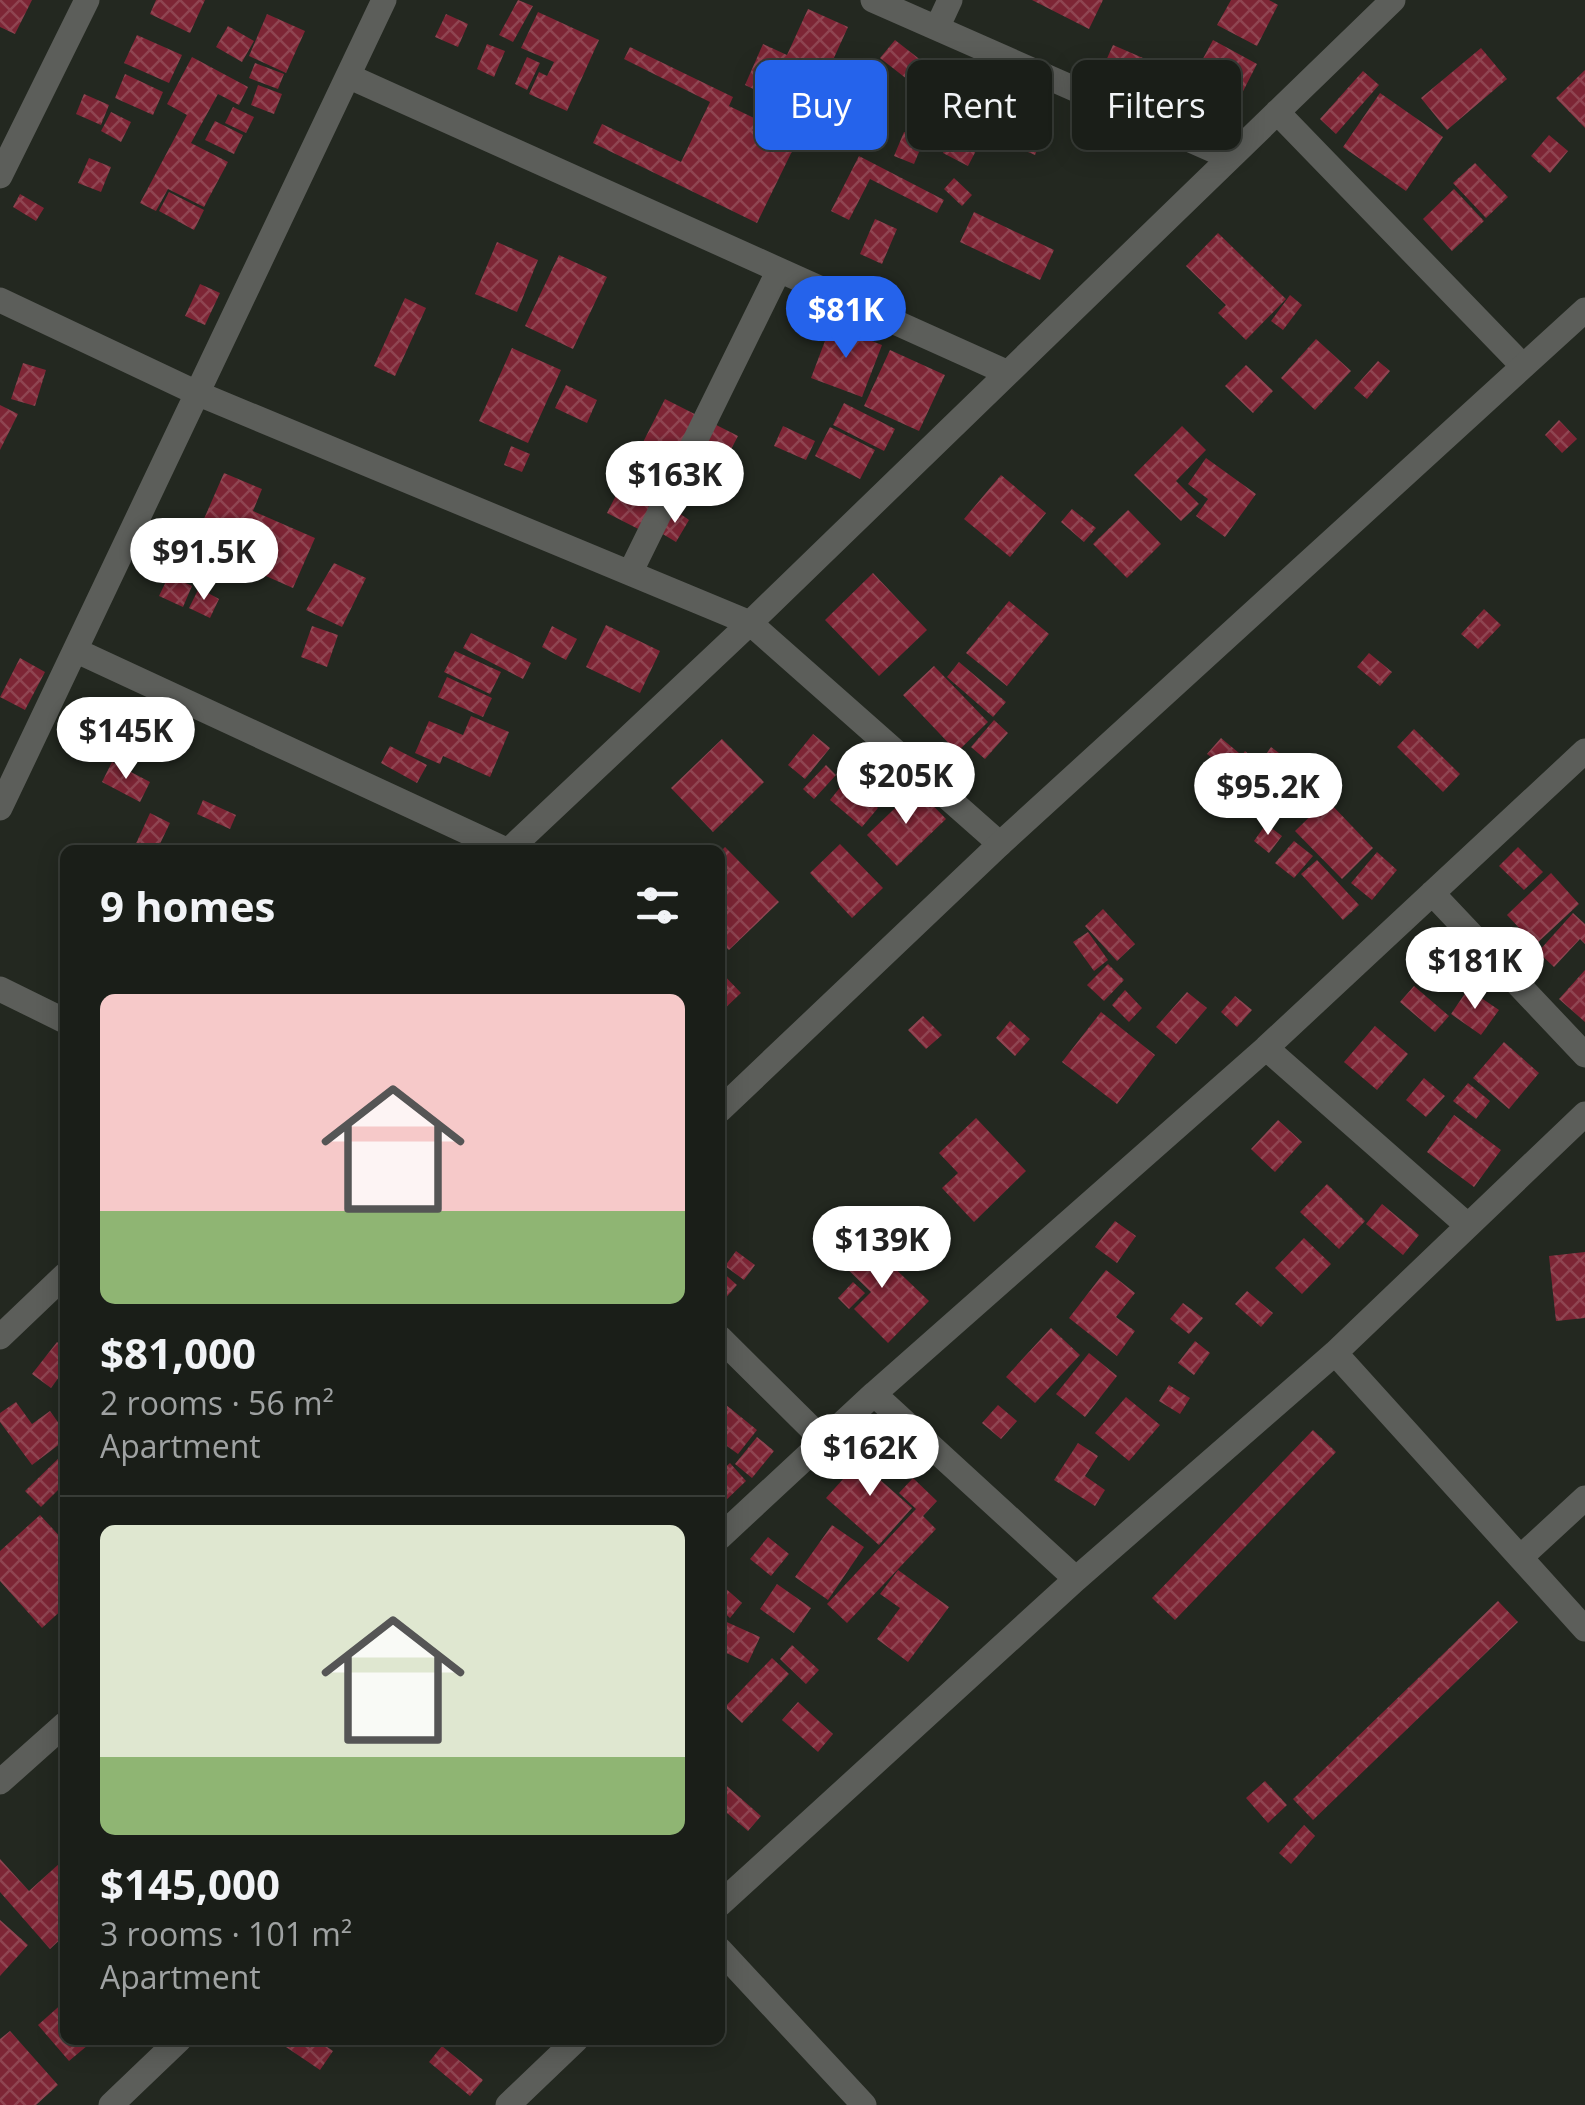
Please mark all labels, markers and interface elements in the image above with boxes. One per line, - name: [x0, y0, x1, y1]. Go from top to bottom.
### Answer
- chip: Buy: [755, 60, 887, 150]
- chip: Rent: [907, 60, 1052, 150]
- chip: Filters: [1072, 60, 1241, 150]
- pin: $81K: [787, 276, 905, 361]
- text: $81K: [808, 287, 884, 330]
- pin: $163K: [605, 441, 745, 526]
- text: $163K: [628, 452, 722, 495]
- pin: $91.5K: [123, 518, 285, 603]
- text: $91.5K: [152, 529, 256, 572]
- pin: $145K: [56, 697, 196, 782]
- text: $145K: [79, 708, 173, 751]
- pin: $205K: [836, 742, 976, 827]
- text: $205K: [859, 753, 953, 796]
- pin: $95.2K: [1187, 753, 1349, 838]
- text: $95.2K: [1216, 764, 1320, 807]
- text: 9 homes: [100, 877, 275, 934]
- icon: filters: [630, 878, 685, 933]
- pin: $181K: [1405, 927, 1545, 1012]
- text: $181K: [1428, 938, 1522, 981]
- icon: home: [303, 1059, 483, 1239]
- pin: $139K: [812, 1206, 952, 1291]
- text: $139K: [835, 1217, 929, 1260]
- text: $81,000: [100, 1324, 256, 1381]
- text: 2 rooms · 56 m²: [100, 1381, 334, 1424]
- pin: $162K: [800, 1414, 940, 1499]
- text: Apartment: [100, 1424, 261, 1467]
- text: $162K: [823, 1425, 917, 1468]
- icon: home: [303, 1590, 483, 1770]
- text: $145,000: [100, 1855, 280, 1912]
- text: 3 rooms · 101 m²: [100, 1912, 352, 1955]
- text: Apartment: [100, 1955, 261, 1998]

